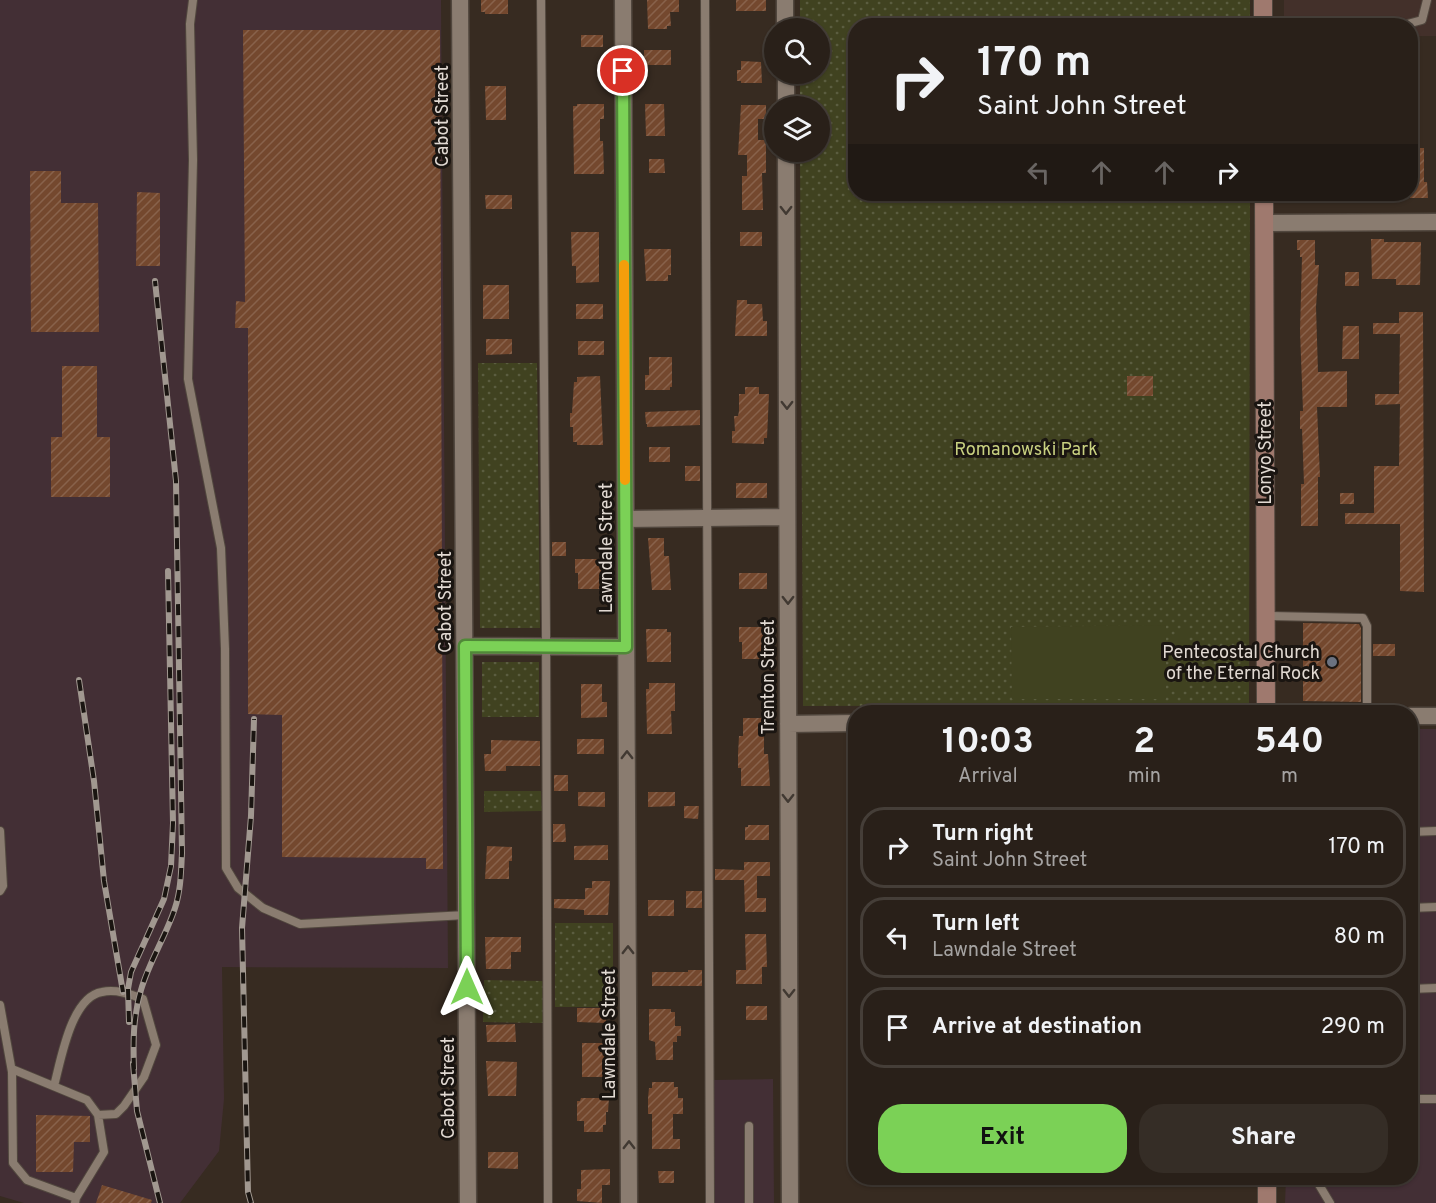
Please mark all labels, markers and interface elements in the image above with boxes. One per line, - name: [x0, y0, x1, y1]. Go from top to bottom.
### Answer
- map controls: [764, 18, 830, 162]
- button: search: [764, 18, 830, 84]
- text: 170 m: [977, 38, 1091, 91]
- icon: right: [878, 42, 956, 120]
- pin: [597, 45, 648, 96]
- icon: arrive: [606, 54, 639, 87]
- street label: Cabot Street: [432, 65, 455, 167]
- text: Saint John Street: [977, 90, 1187, 124]
- button: layers: [764, 96, 830, 162]
- icon: left: [1022, 156, 1055, 189]
- icon: ahead: [1085, 156, 1118, 189]
- icon: ahead: [1148, 156, 1181, 189]
- icon: right: [1211, 156, 1244, 189]
- one-way arrow: [780, 205, 792, 214]
- one-way arrow: [781, 400, 793, 409]
- street label: Lonyo Street: [1255, 401, 1278, 505]
- park label: Romanowski Park: [954, 439, 1098, 462]
- street label: Lawndale Street: [596, 483, 619, 613]
- street label: Cabot Street: [435, 551, 458, 653]
- one-way arrow: [782, 595, 794, 604]
- street label: Trenton Street: [758, 619, 781, 735]
- place label: Pentecostal Church of the Eternal Rock: [1162, 642, 1320, 686]
- marker: Pentecostal Church of the Eternal Rock: [1325, 655, 1339, 669]
- text: 10:03: [942, 720, 1034, 766]
- text: 2: [1133, 720, 1155, 766]
- text: 540: [1255, 720, 1324, 766]
- one-way arrow: [621, 750, 633, 759]
- text: Arrival: [958, 764, 1018, 790]
- text: min: [1128, 764, 1161, 790]
- text: m: [1281, 764, 1298, 790]
- one-way arrow: [782, 794, 794, 803]
- text: Turn right: [932, 821, 1034, 848]
- icon: right: [881, 831, 914, 864]
- text: 170 m: [1328, 834, 1385, 861]
- text: Saint John Street: [932, 848, 1087, 874]
- text: Turn left: [932, 911, 1020, 938]
- icon: left: [881, 921, 914, 954]
- text: 80 m: [1334, 924, 1385, 951]
- text: Lawndale Street: [932, 938, 1077, 964]
- one-way arrow: [622, 945, 634, 954]
- position arrow: [435, 955, 499, 1019]
- street label: Lawndale Street: [599, 969, 622, 1099]
- one-way arrow: [783, 988, 795, 997]
- icon: arrive: [881, 1011, 914, 1044]
- text: Arrive at destination: [932, 1014, 1142, 1041]
- text: 290 m: [1321, 1014, 1385, 1041]
- street label: Cabot Street: [438, 1037, 461, 1139]
- button: Exit: [878, 1104, 1127, 1173]
- button: Share: [1139, 1104, 1388, 1173]
- one-way arrow: [623, 1140, 635, 1149]

